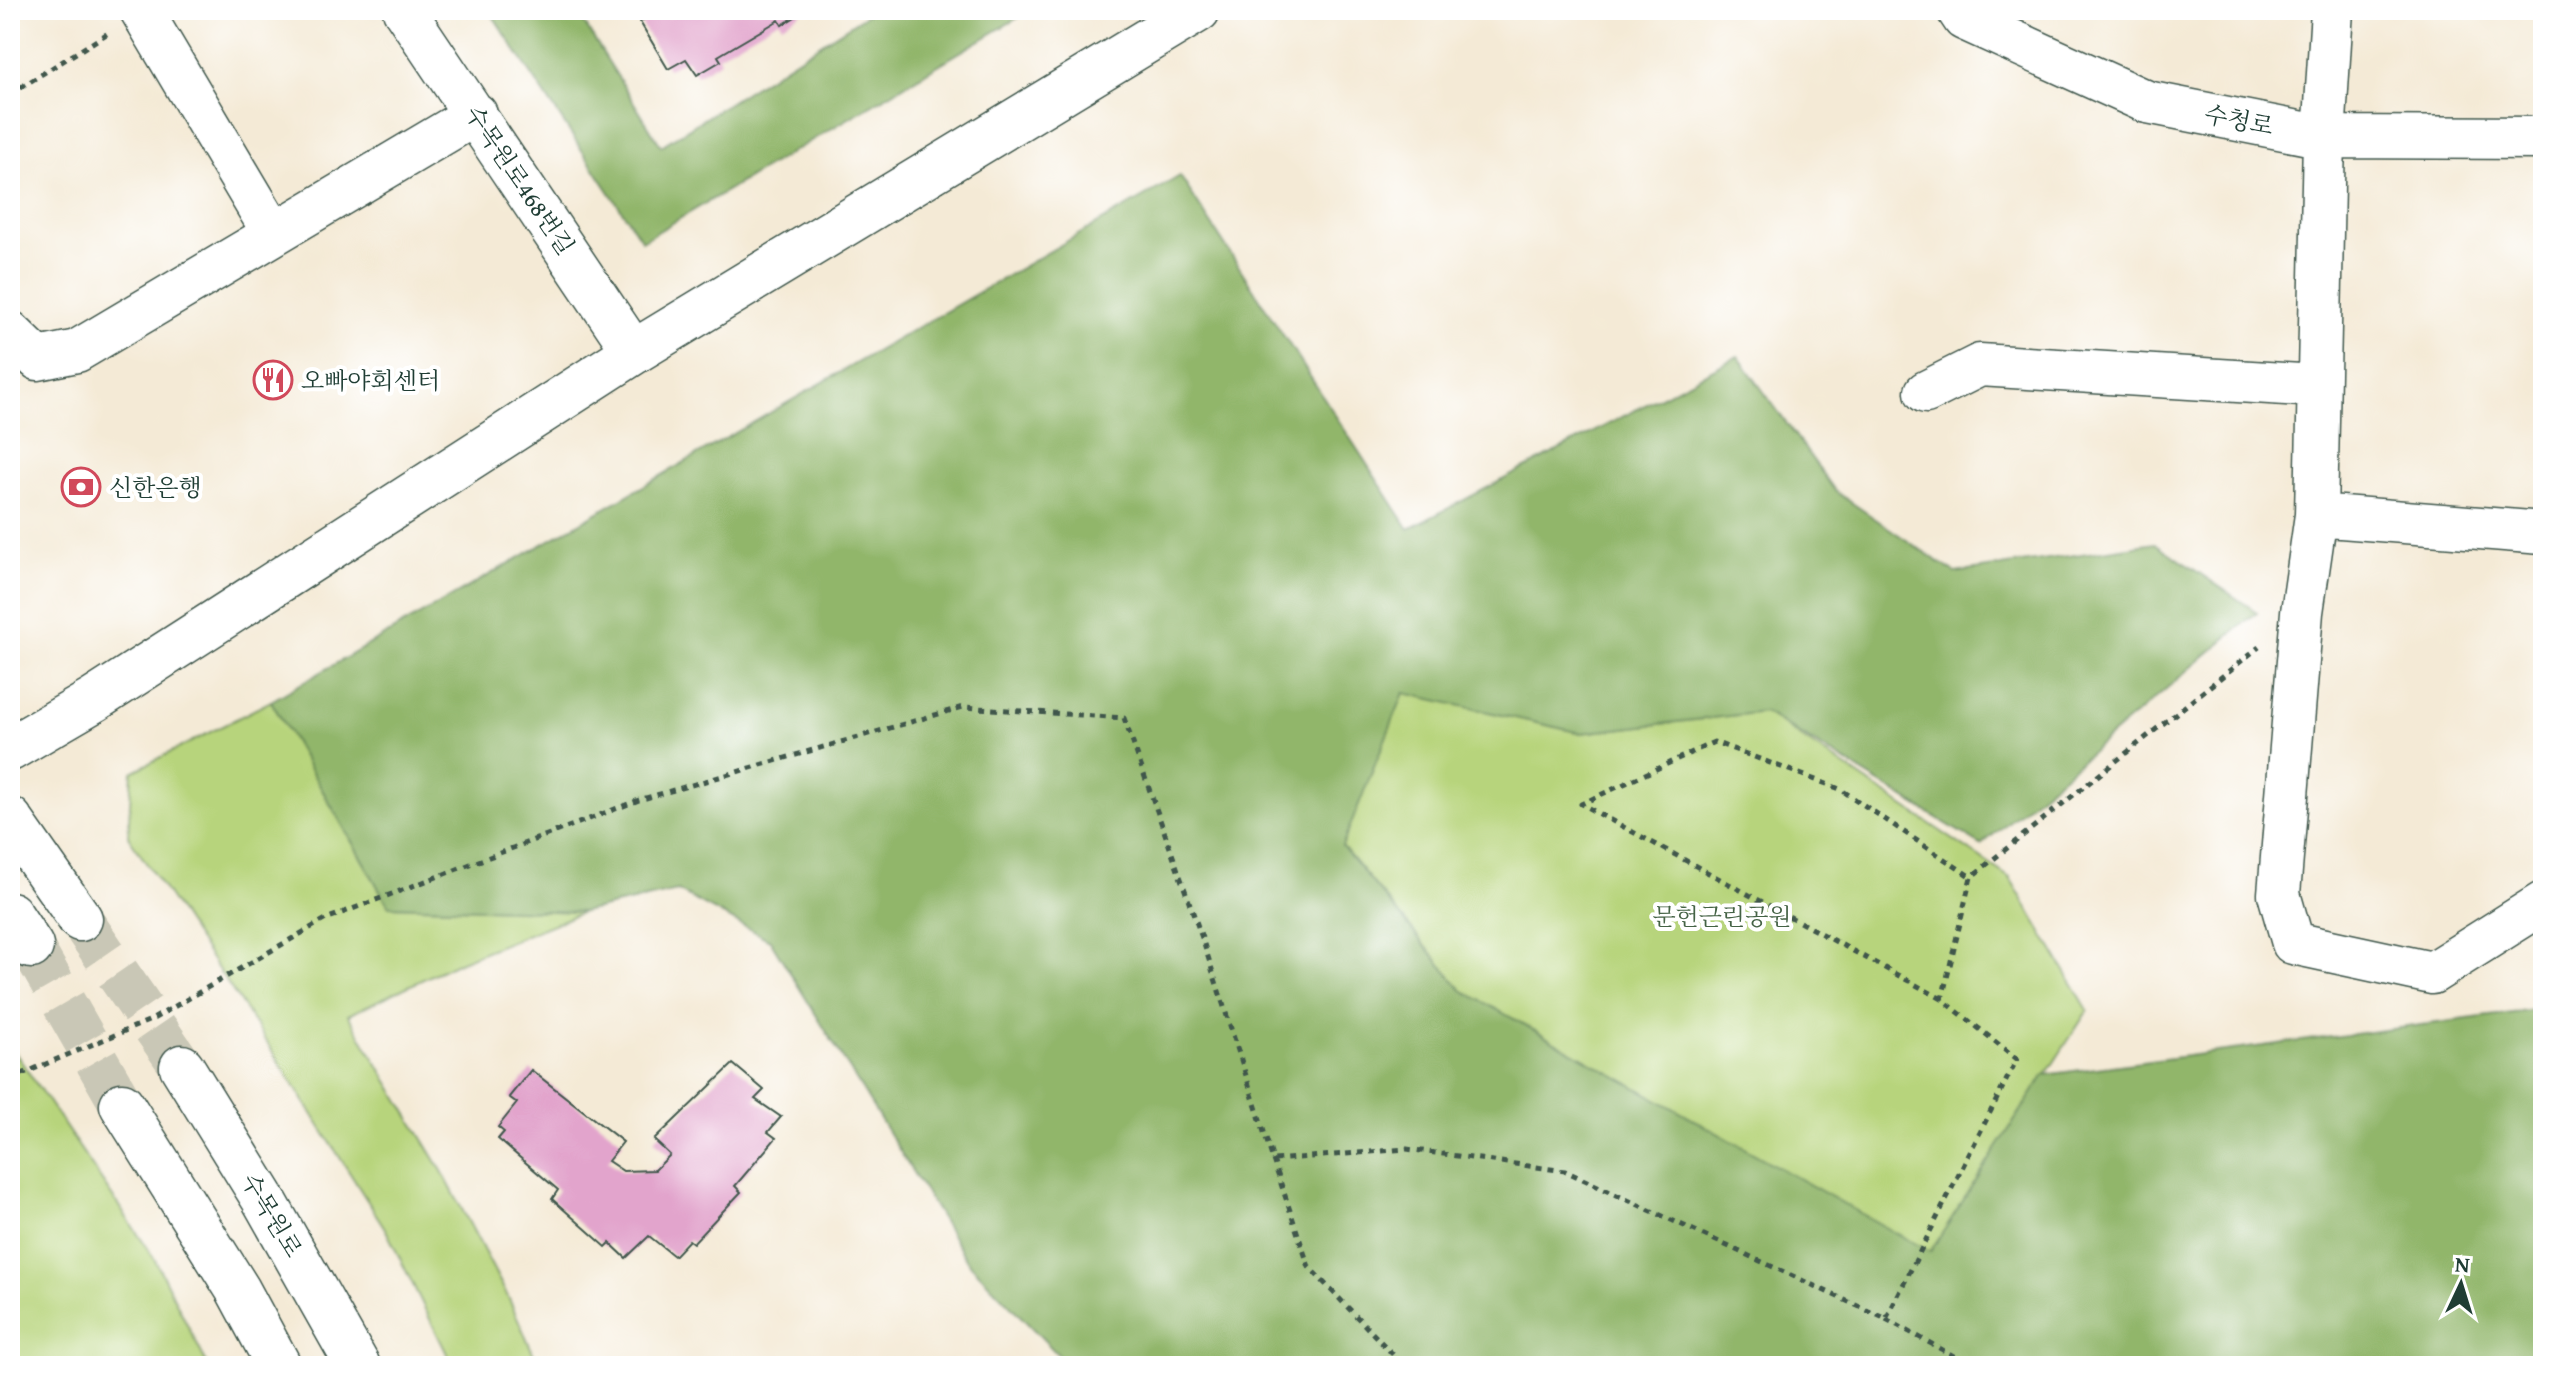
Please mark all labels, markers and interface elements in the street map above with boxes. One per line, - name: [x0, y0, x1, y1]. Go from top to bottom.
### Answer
- street label: 수청로: [2202, 96, 2276, 144]
- street label: 수목원로468번길: [457, 98, 583, 262]
- restaurant icon: 오빠야회센터: [252, 359, 294, 401]
- place label: 오빠야회센터: [301, 363, 440, 398]
- bank icon: 신한은행: [60, 466, 102, 508]
- place label: 신한은행: [109, 470, 202, 505]
- park label: 문헌근린공원: [1652, 899, 1792, 934]
- street label: 수목원로: [233, 1166, 311, 1264]
- north arrow: [2421, 1244, 2501, 1324]
- text: N: [2454, 1248, 2471, 1281]

